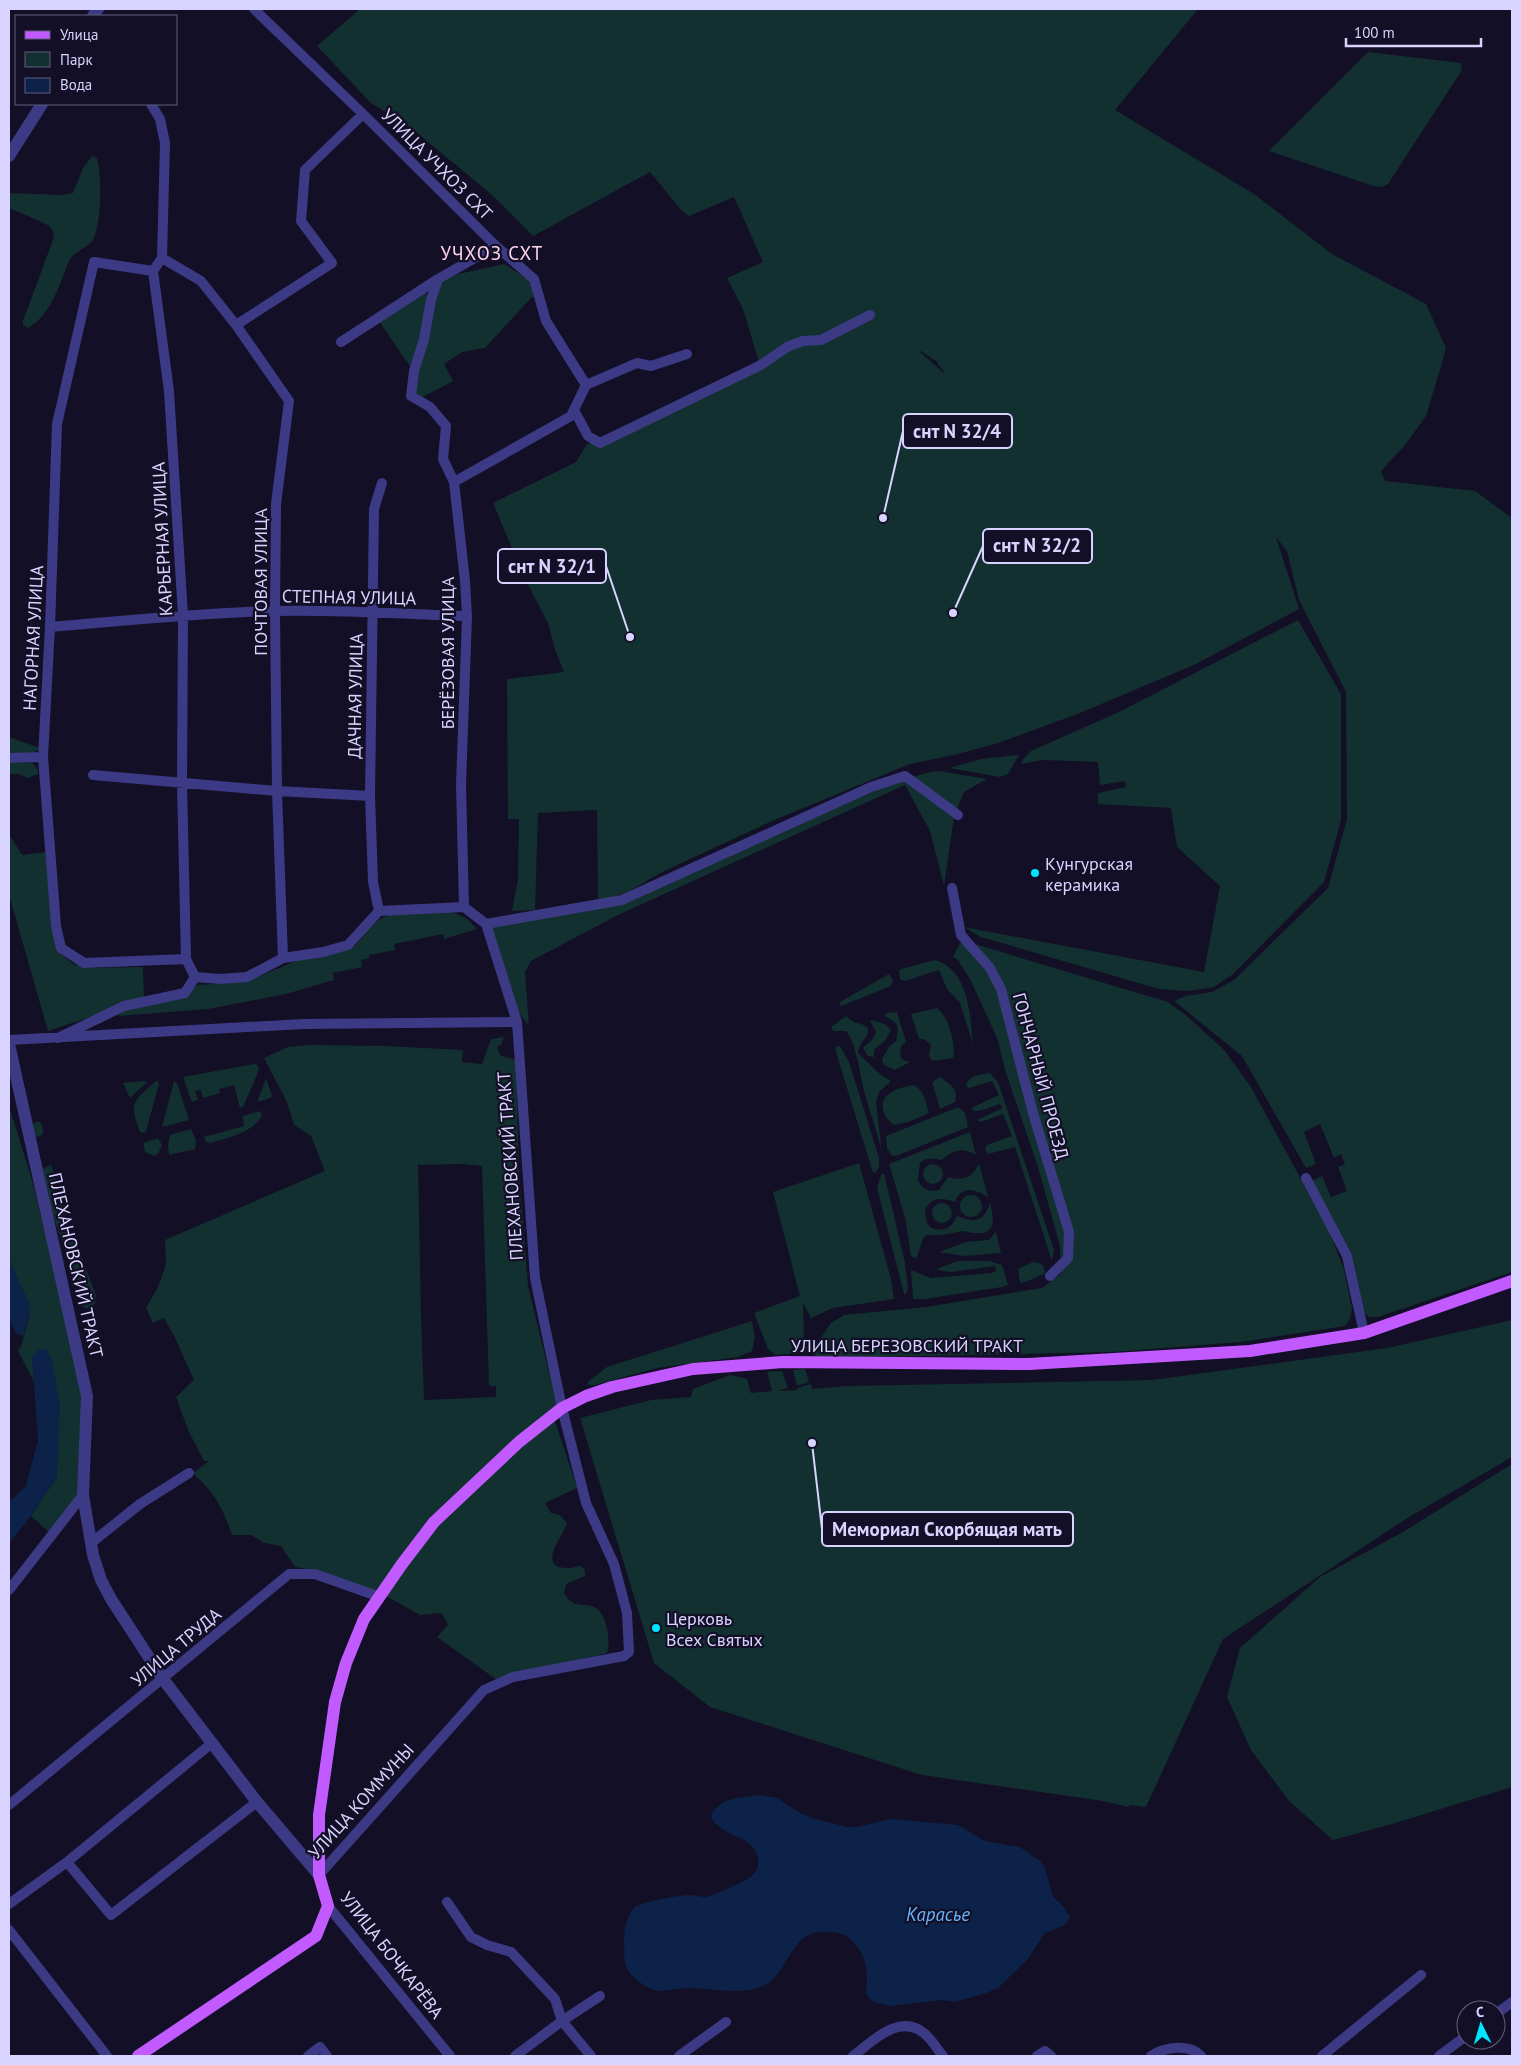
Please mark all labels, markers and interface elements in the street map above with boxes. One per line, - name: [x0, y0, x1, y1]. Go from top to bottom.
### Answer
- legend: [15, 15, 178, 105]
- scale bar: [1346, 15, 1481, 47]
- text: 100 m: [1354, 23, 1395, 42]
- text: Улица: [60, 25, 98, 44]
- text: Парк: [60, 50, 93, 69]
- text: Вода: [60, 75, 92, 94]
- street label: УЛИЦА УЧХОЗ СХТ: [376, 103, 498, 225]
- district label: УЧХОЗ СХТ: [441, 241, 543, 265]
- callout: снт N 32/4: [903, 414, 1012, 448]
- text: снт N 32/4: [913, 419, 1001, 443]
- street label: КАРЬЕРНАЯ УЛИЦА: [146, 461, 178, 617]
- street label: ПОЧТОВАЯ УЛИЦА: [249, 508, 272, 656]
- callout: снт N 32/2: [983, 529, 1092, 563]
- text: снт N 32/2: [993, 533, 1081, 557]
- callout: снт N 32/1: [498, 549, 606, 583]
- text: снт N 32/1: [508, 554, 596, 578]
- street label: НАГОРНАЯ УЛИЦА: [18, 564, 48, 711]
- street label: БЕРЁЗОВАЯ УЛИЦА: [436, 576, 459, 729]
- street label: СТЕПНАЯ УЛИЦА: [282, 584, 417, 610]
- street label: ДАЧНАЯ УЛИЦА: [342, 633, 368, 759]
- place label: Кунгурская керамика: [1045, 852, 1133, 896]
- marker: Кунгурская керамика: [1029, 867, 1041, 879]
- street label: ГОНЧАРНЫЙ ПРОЕЗД: [1008, 990, 1074, 1162]
- street label: ПЛЕХАНОВСКИЙ ТРАКТ: [492, 1071, 528, 1261]
- street label: ПЛЕХАНОВСКИЙ ТРАКТ: [44, 1170, 108, 1360]
- street label: УЛИЦА БЕРЕЗОВСКИЙ ТРАКТ: [791, 1334, 1023, 1357]
- callout: Мемориал Скорбящая мать: [822, 1512, 1073, 1546]
- text: Мемориал Скорбящая мать: [832, 1517, 1062, 1541]
- street label: УЛИЦА ТРУДА: [126, 1602, 226, 1691]
- place label: Церковь Всех Святых: [666, 1607, 763, 1651]
- marker: Церковь Всех Святых: [650, 1622, 662, 1634]
- street label: УЛИЦА КОММУНЫ: [303, 1739, 419, 1863]
- street label: УЛИЦА БОЧКАРЁВА: [335, 1887, 449, 2024]
- water label: Карасье: [906, 1902, 970, 1926]
- north arrow: [1456, 2000, 1506, 2050]
- text: С: [1475, 2003, 1485, 2021]

